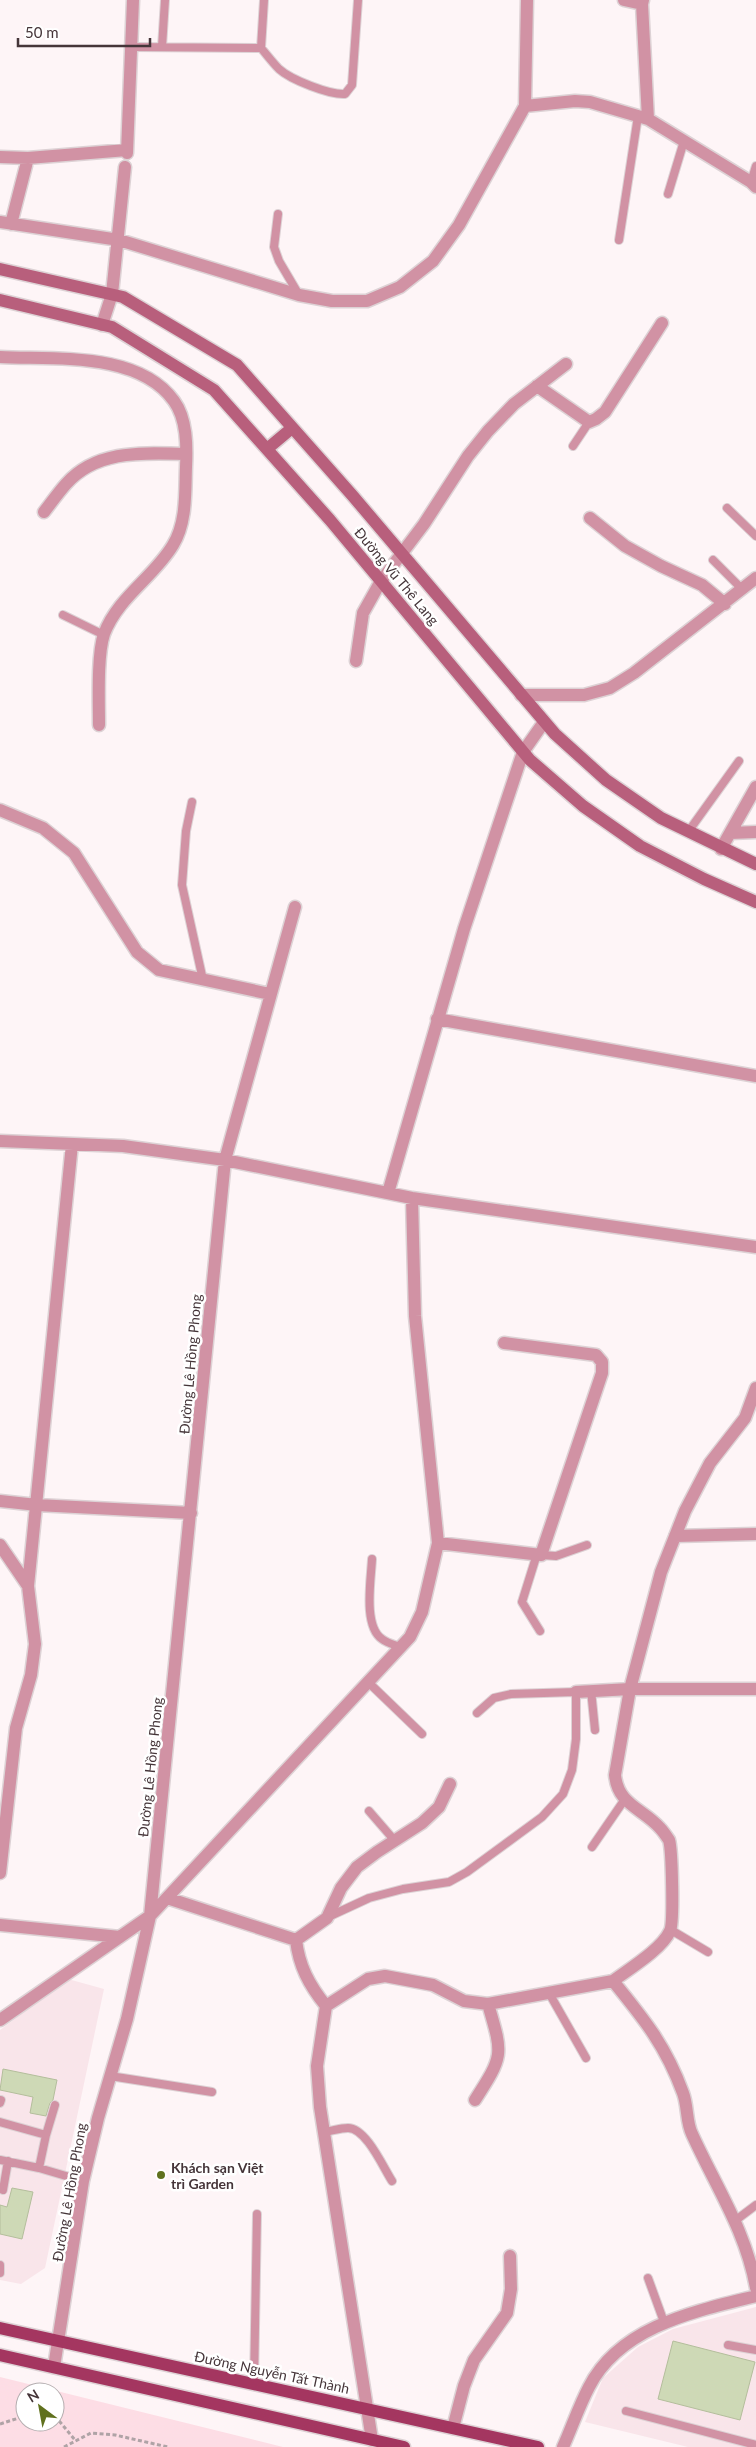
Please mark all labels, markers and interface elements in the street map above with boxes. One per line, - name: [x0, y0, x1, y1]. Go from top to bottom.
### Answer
- scale bar: [18, 15, 150, 47]
- text: 50 m: [25, 23, 59, 41]
- street label: Đường Vũ Thê Lang: [351, 524, 443, 628]
- street label: Đường Lê Hồng Phong: [175, 1293, 205, 1435]
- street label: Đường Lê Hồng Phong: [134, 1696, 166, 1838]
- street label: Đường Lê Hồng Phong: [48, 2121, 90, 2263]
- place label: Khách sạn Việt trì Garden: [171, 2159, 264, 2192]
- marker: Khách sạn Việt trì Garden: [155, 2169, 167, 2181]
- street label: Đường Nguyễn Tất Thành: [193, 2347, 351, 2397]
- north arrow: [15, 2382, 65, 2432]
- text: N: [24, 2385, 42, 2406]

